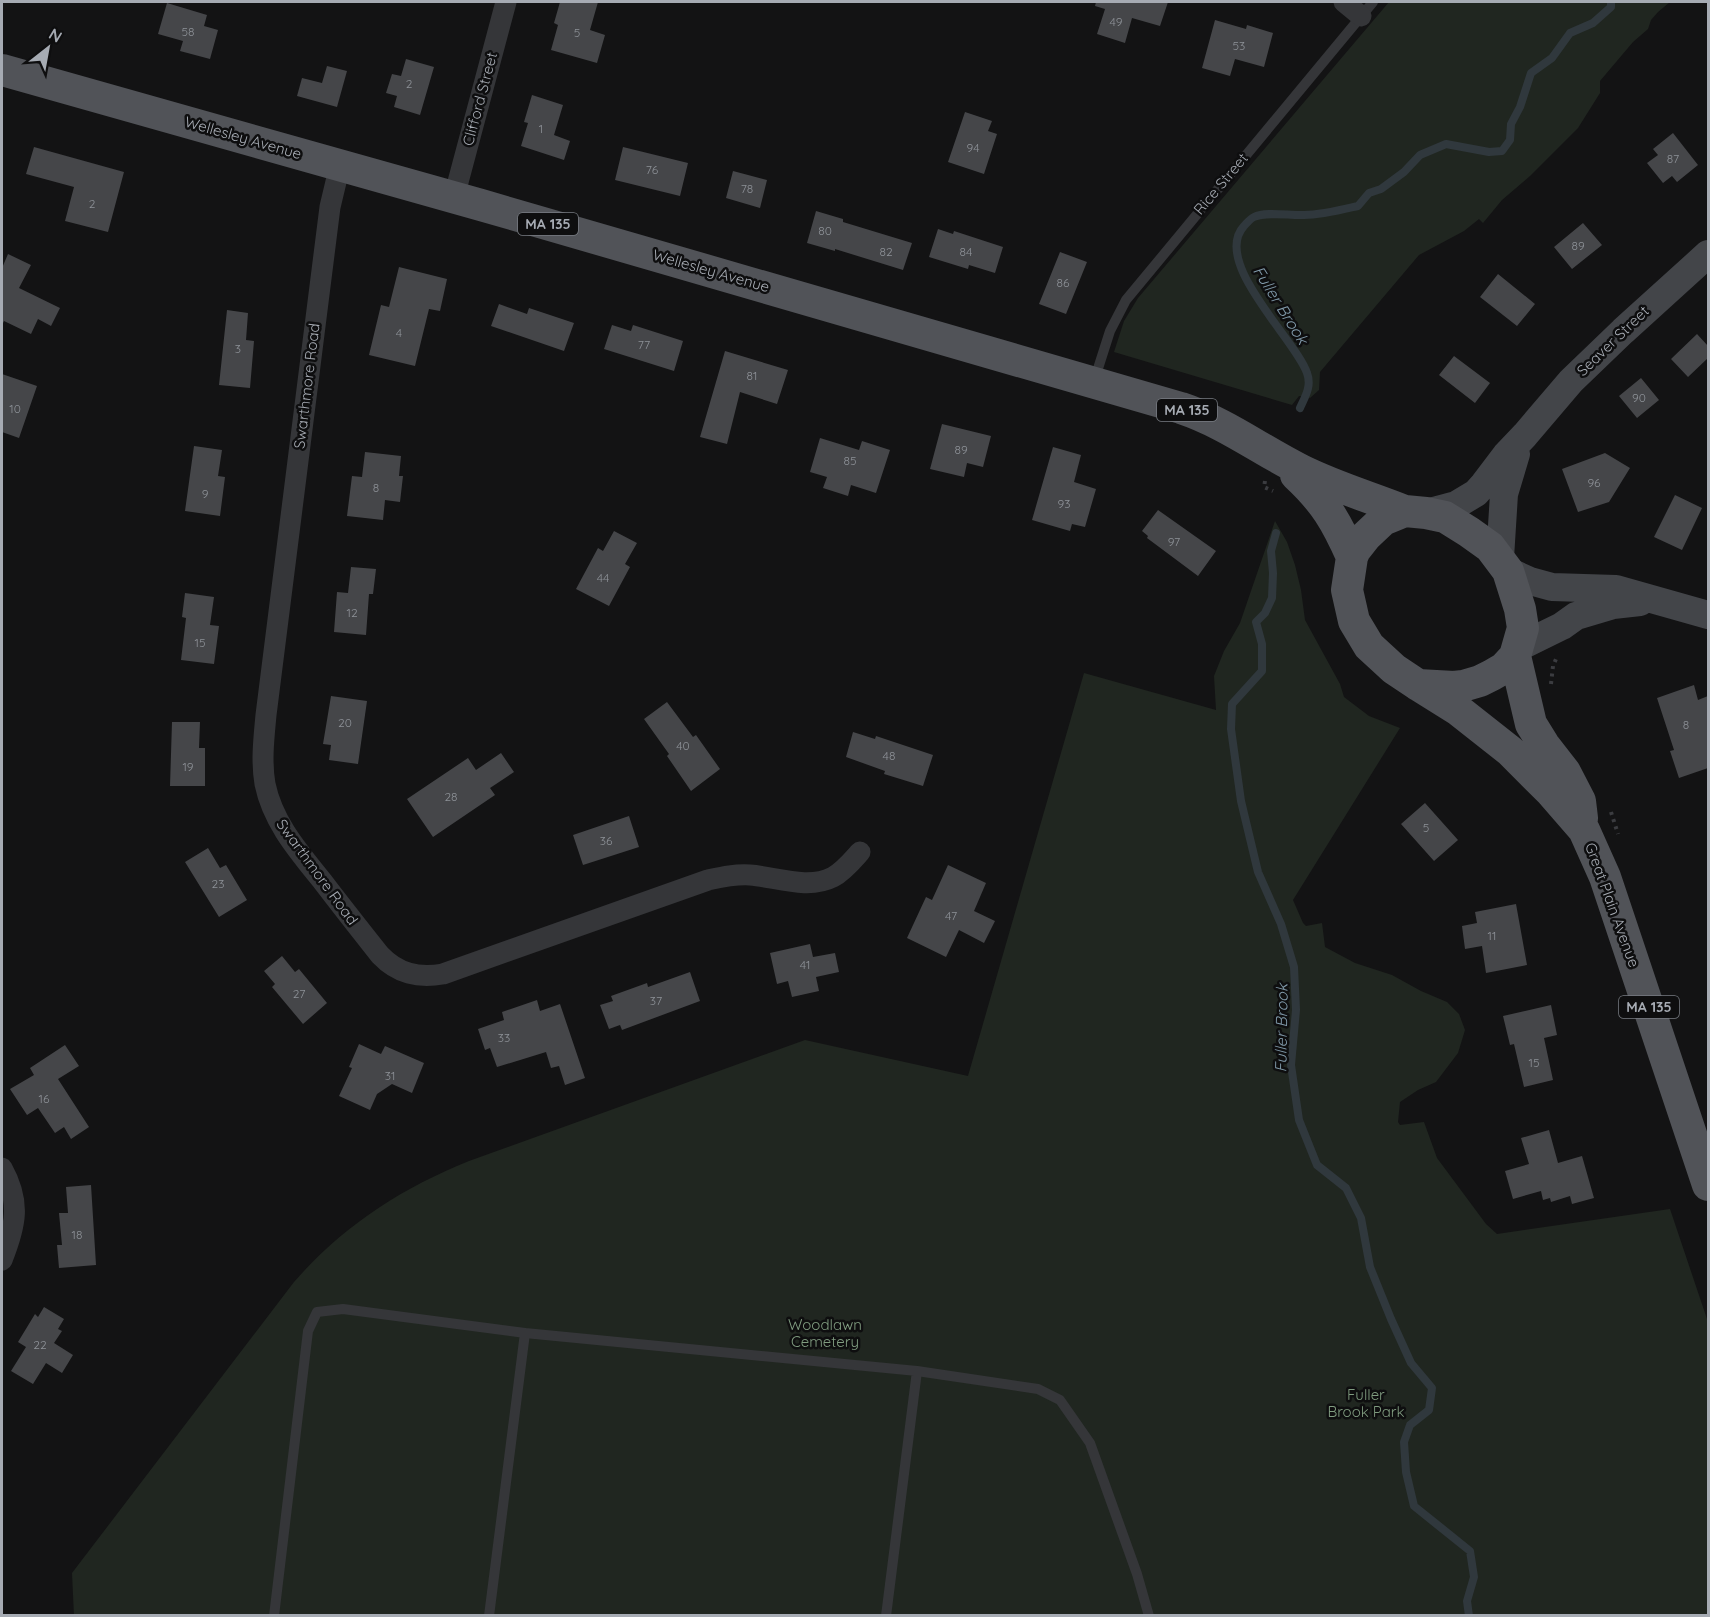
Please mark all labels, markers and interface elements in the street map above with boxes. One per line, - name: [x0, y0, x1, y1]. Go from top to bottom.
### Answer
- house number: 49: [1110, 14, 1123, 29]
- north arrow: [18, 18, 78, 78]
- text: N: [46, 24, 66, 47]
- house number: 58: [181, 24, 195, 39]
- house number: 5: [574, 25, 580, 40]
- house number: 53: [1233, 38, 1245, 53]
- street label: Clifford Street: [458, 50, 501, 148]
- house number: 2: [406, 76, 413, 91]
- street label: Wellesley Avenue: [183, 112, 304, 163]
- house number: 1: [539, 121, 543, 136]
- house number: 94: [966, 140, 980, 155]
- street label: Rice Street: [1189, 149, 1252, 218]
- house number: 87: [1667, 151, 1679, 166]
- house number: 76: [646, 162, 659, 177]
- house number: 78: [741, 181, 753, 196]
- house number: 2: [89, 196, 96, 211]
- road number: MA 135: [518, 213, 578, 235]
- house number: 80: [818, 223, 832, 238]
- house number: 89: [1571, 238, 1585, 253]
- house number: 82: [879, 244, 893, 259]
- house number: 84: [960, 244, 972, 259]
- street label: Wellesley Avenue: [651, 245, 772, 296]
- water label: Fuller Brook: [1249, 262, 1314, 349]
- house number: 86: [1057, 275, 1070, 290]
- street label: Seaver Street: [1573, 301, 1653, 380]
- street label: Swarthmore Road: [289, 322, 324, 450]
- house number: 4: [396, 325, 402, 340]
- house number: 77: [638, 337, 650, 352]
- house number: 3: [235, 341, 241, 356]
- house number: 81: [747, 368, 757, 383]
- house number: 90: [1632, 390, 1646, 405]
- road number: MA 135: [1157, 399, 1217, 421]
- house number: 10: [9, 401, 21, 416]
- house number: 89: [954, 442, 968, 457]
- house number: 85: [843, 453, 857, 468]
- house number: 96: [1587, 475, 1601, 490]
- house number: 8: [373, 480, 379, 495]
- house number: 9: [202, 486, 209, 501]
- house number: 93: [1058, 496, 1070, 511]
- house number: 97: [1168, 534, 1180, 549]
- house number: 44: [597, 570, 609, 585]
- house number: 12: [346, 605, 358, 620]
- house number: 15: [195, 635, 205, 650]
- house number: 20: [338, 715, 352, 730]
- house number: 8: [1683, 717, 1689, 732]
- house number: 40: [676, 738, 690, 753]
- house number: 48: [883, 748, 895, 763]
- house number: 19: [182, 759, 194, 774]
- house number: 28: [444, 789, 458, 804]
- street label: Swarthmore Road: [273, 815, 362, 928]
- house number: 5: [1423, 820, 1429, 835]
- house number: 36: [600, 833, 613, 848]
- street label: Great Plain Avenue: [1581, 840, 1644, 970]
- house number: 23: [212, 876, 224, 891]
- house number: 47: [945, 908, 957, 923]
- house number: 11: [1488, 928, 1496, 943]
- house number: 41: [800, 957, 810, 972]
- water label: Fuller Brook: [1270, 982, 1292, 1073]
- house number: 27: [293, 986, 305, 1001]
- house number: 37: [650, 993, 662, 1008]
- road number: MA 135: [1619, 996, 1679, 1018]
- house number: 33: [498, 1030, 510, 1045]
- house number: 15: [1529, 1055, 1539, 1070]
- house number: 31: [385, 1068, 395, 1083]
- house number: 16: [39, 1091, 50, 1106]
- house number: 18: [72, 1227, 82, 1242]
- park label: Woodlawn Cemetery: [788, 1315, 862, 1351]
- house number: 22: [33, 1337, 47, 1352]
- park label: Fuller Brook Park: [1327, 1385, 1405, 1421]

